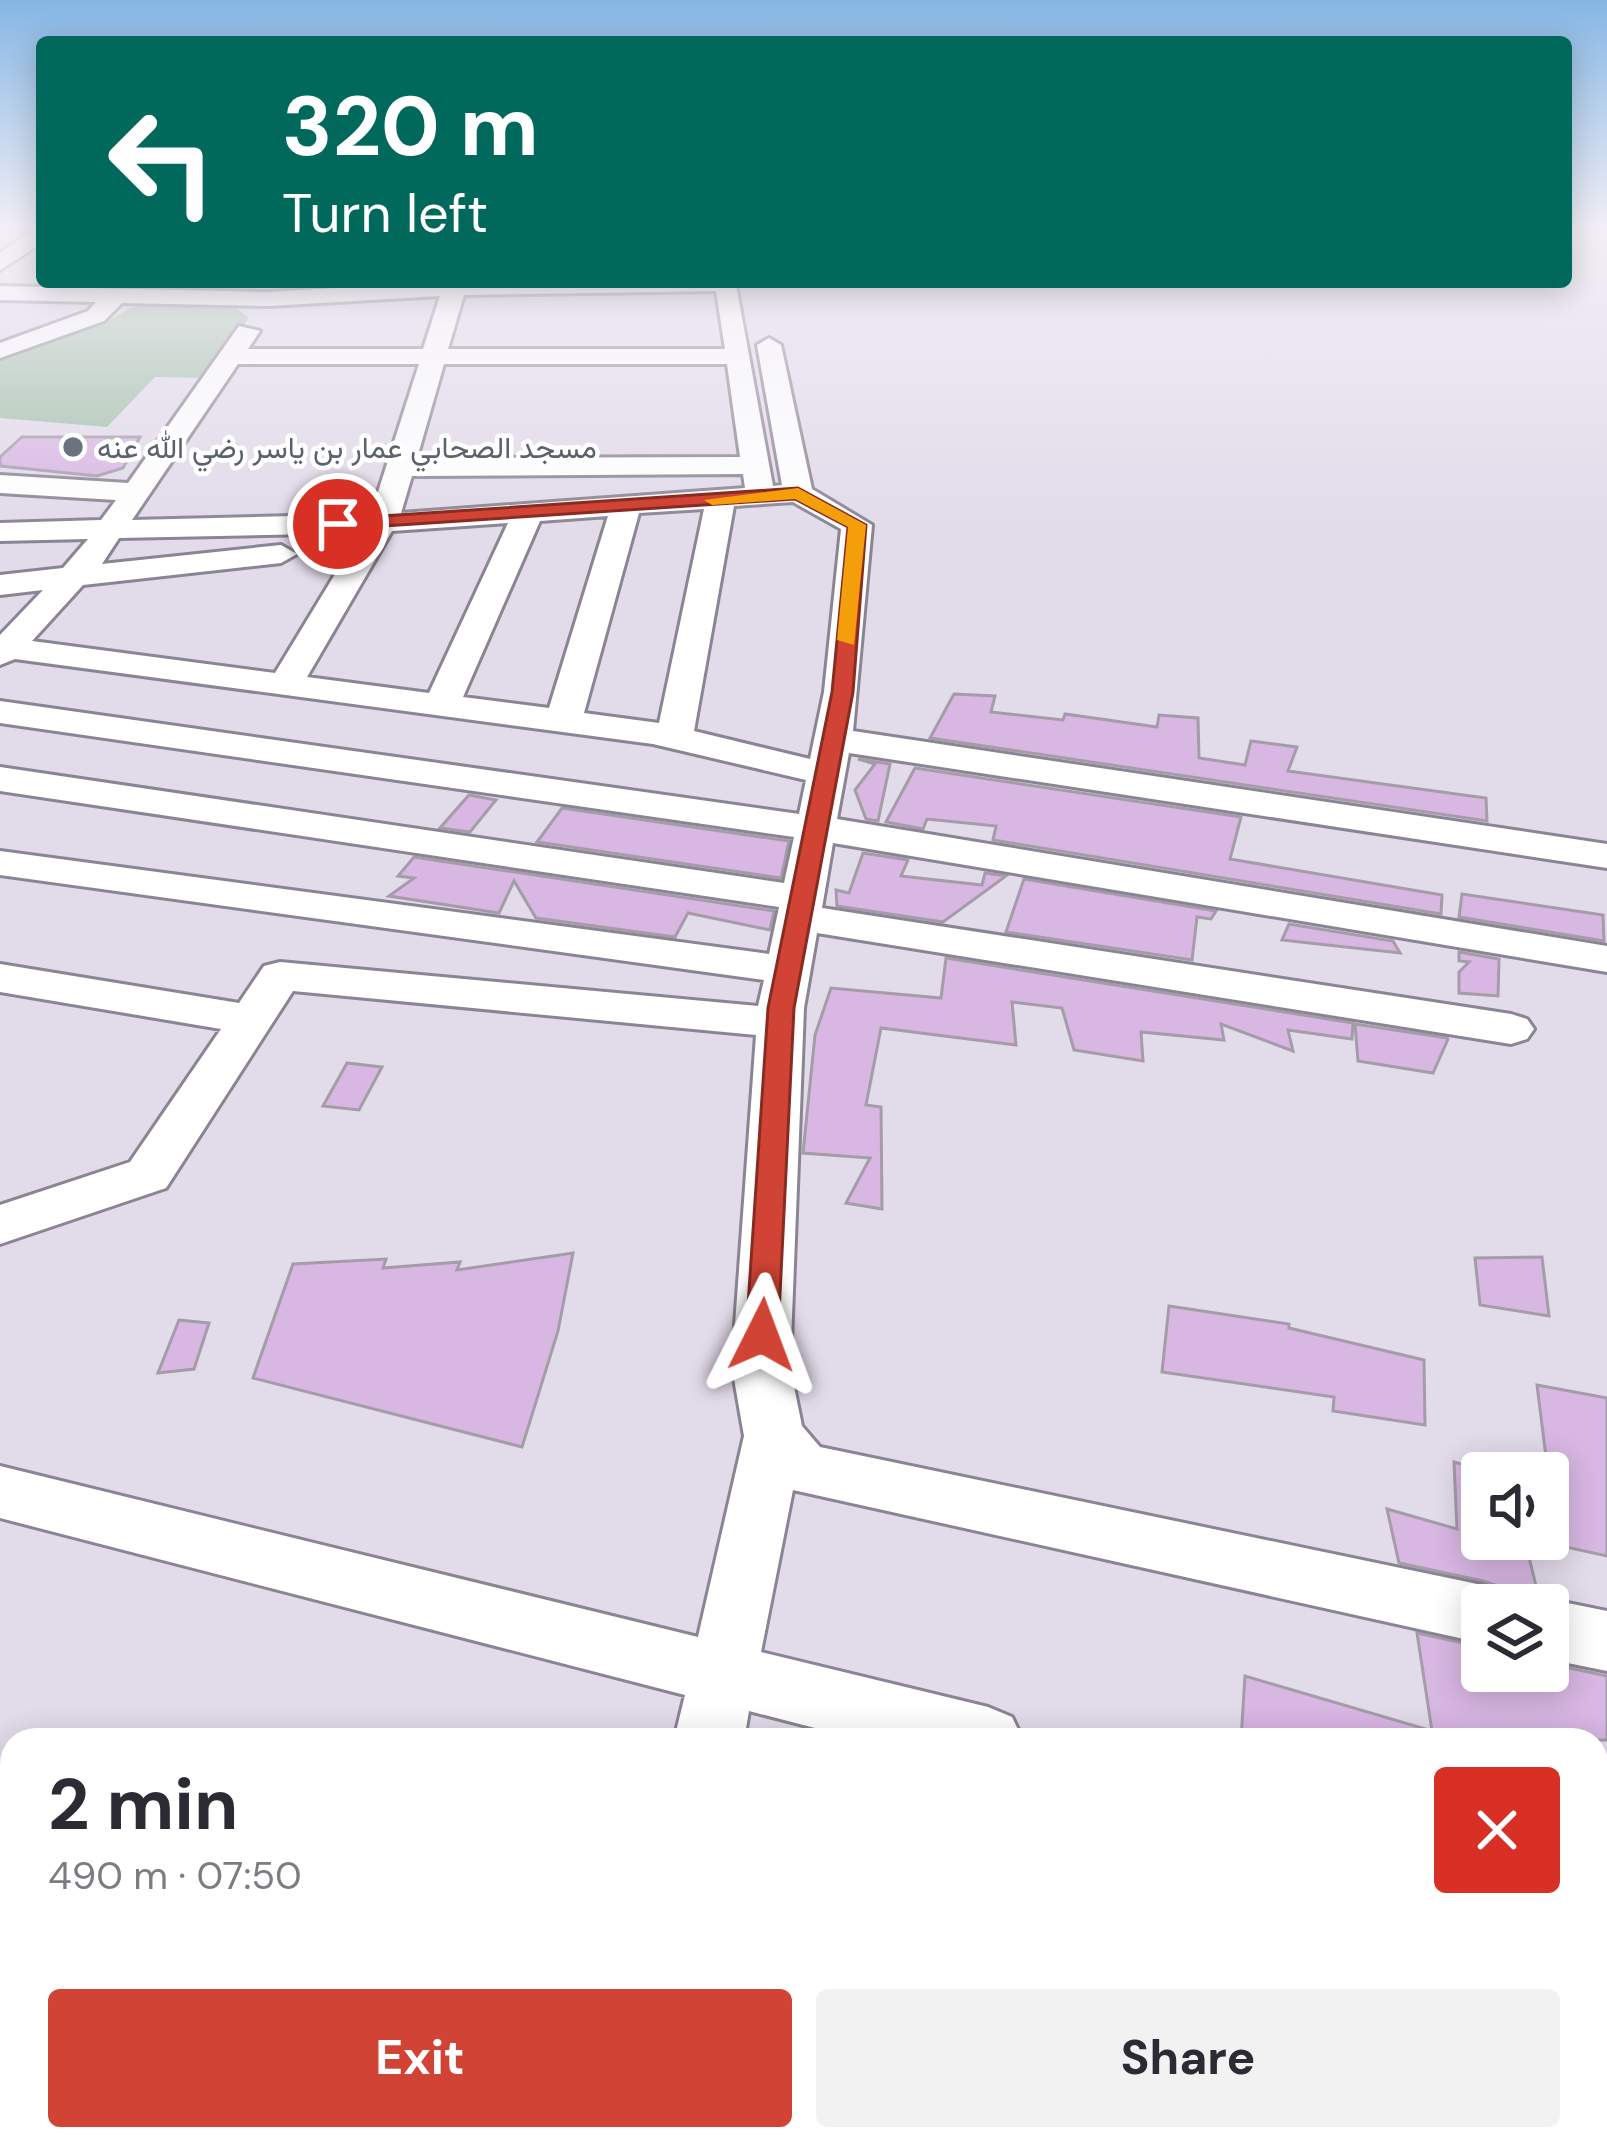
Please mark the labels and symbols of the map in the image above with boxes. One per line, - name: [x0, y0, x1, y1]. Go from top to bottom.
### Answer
- place label: مسجد الصحابي عمار بن ياسر رضي الله عنه: [97, 428, 597, 472]
- marker: مسجد الصحابي عمار بن ياسر رضي الله عنه: [60, 434, 86, 460]
- pin: [287, 473, 389, 575]
- position arrow: [699, 1272, 825, 1398]

